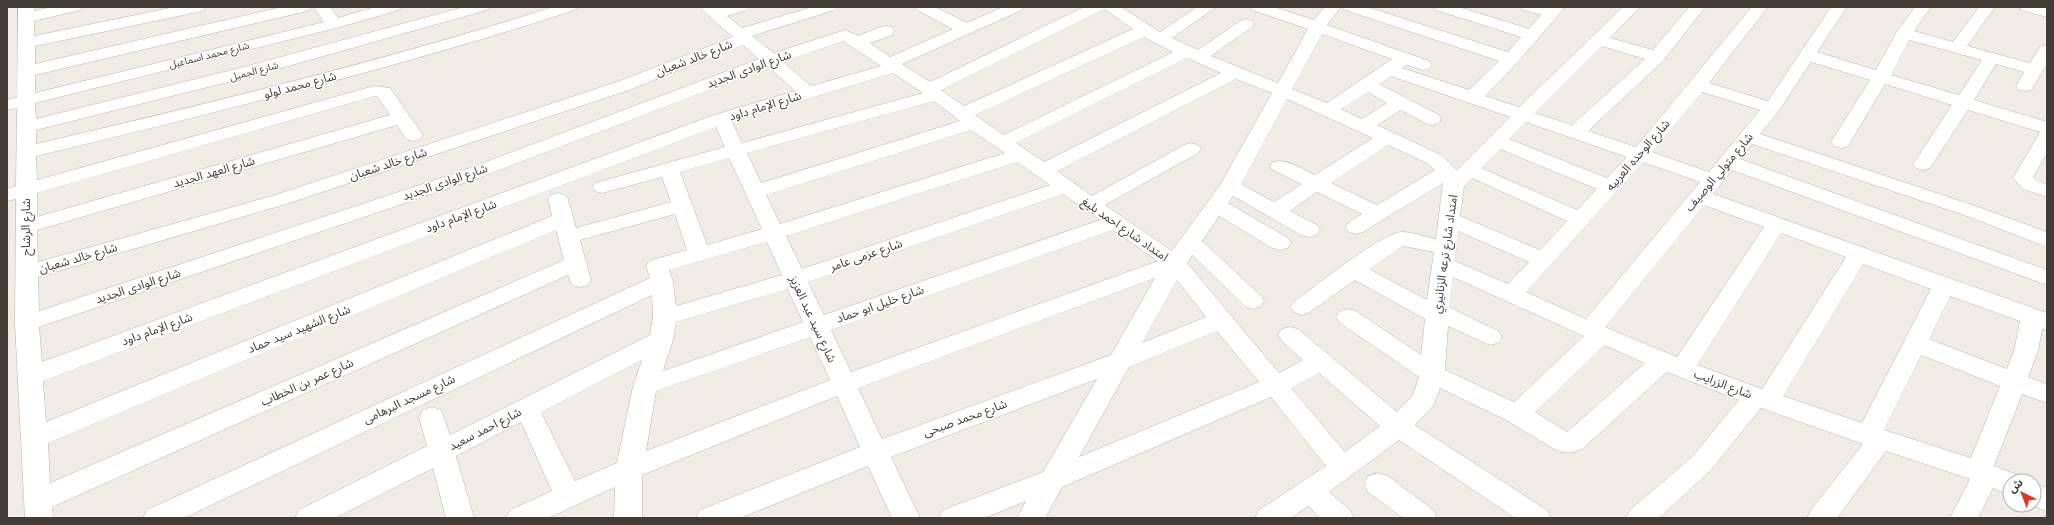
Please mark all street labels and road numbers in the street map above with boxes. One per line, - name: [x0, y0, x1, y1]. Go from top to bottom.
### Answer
- street label: شارع خالد شعبان: [653, 36, 735, 81]
- street label: شارع محمد اسماعيل: [167, 39, 251, 72]
- street label: شارع الوادى الجديد: [705, 46, 794, 93]
- street label: شارع الجميل: [228, 58, 280, 85]
- street label: شارع محمد لولو: [262, 68, 338, 103]
- street label: شارع الإمام داود: [727, 87, 803, 126]
- street label: شارع الوحده العربيه: [1603, 116, 1674, 195]
- street label: شارع متولي الوصيف: [1681, 129, 1758, 216]
- street label: شارع خالد شعبان: [347, 144, 429, 185]
- street label: شارع العهد الجديد: [171, 153, 257, 192]
- street label: شارع الوادى الجديد: [400, 160, 490, 205]
- street label: امتداد شارع احمد بليغ: [1078, 193, 1172, 266]
- street label: امتداد شارع ترعه الزنانيري: [1429, 193, 1463, 315]
- street label: شارع الإمام داود: [423, 196, 499, 237]
- street label: شارع الرشاح: [18, 198, 35, 256]
- street label: شارع عزمى عامر: [827, 235, 905, 276]
- street label: شارع خالد شعبان: [37, 239, 119, 278]
- street label: شارع الوادى الجديد: [93, 265, 183, 308]
- street label: شارع سيد عبد العزيز: [784, 272, 840, 366]
- street label: شارع خليل ابو حماد: [834, 282, 926, 327]
- street label: شارع الشهيد سيد حماد: [245, 301, 353, 358]
- street label: شارع الإمام داود: [119, 309, 195, 350]
- street label: شارع عمر بن الخطاب: [258, 354, 356, 411]
- street label: شارع الزرايب: [1691, 366, 1754, 403]
- street label: شارع مسجد البرهامى: [360, 371, 458, 428]
- street label: شارع محمد صبحى: [921, 395, 1010, 442]
- street label: شارع احمد سعيد: [446, 404, 524, 455]

